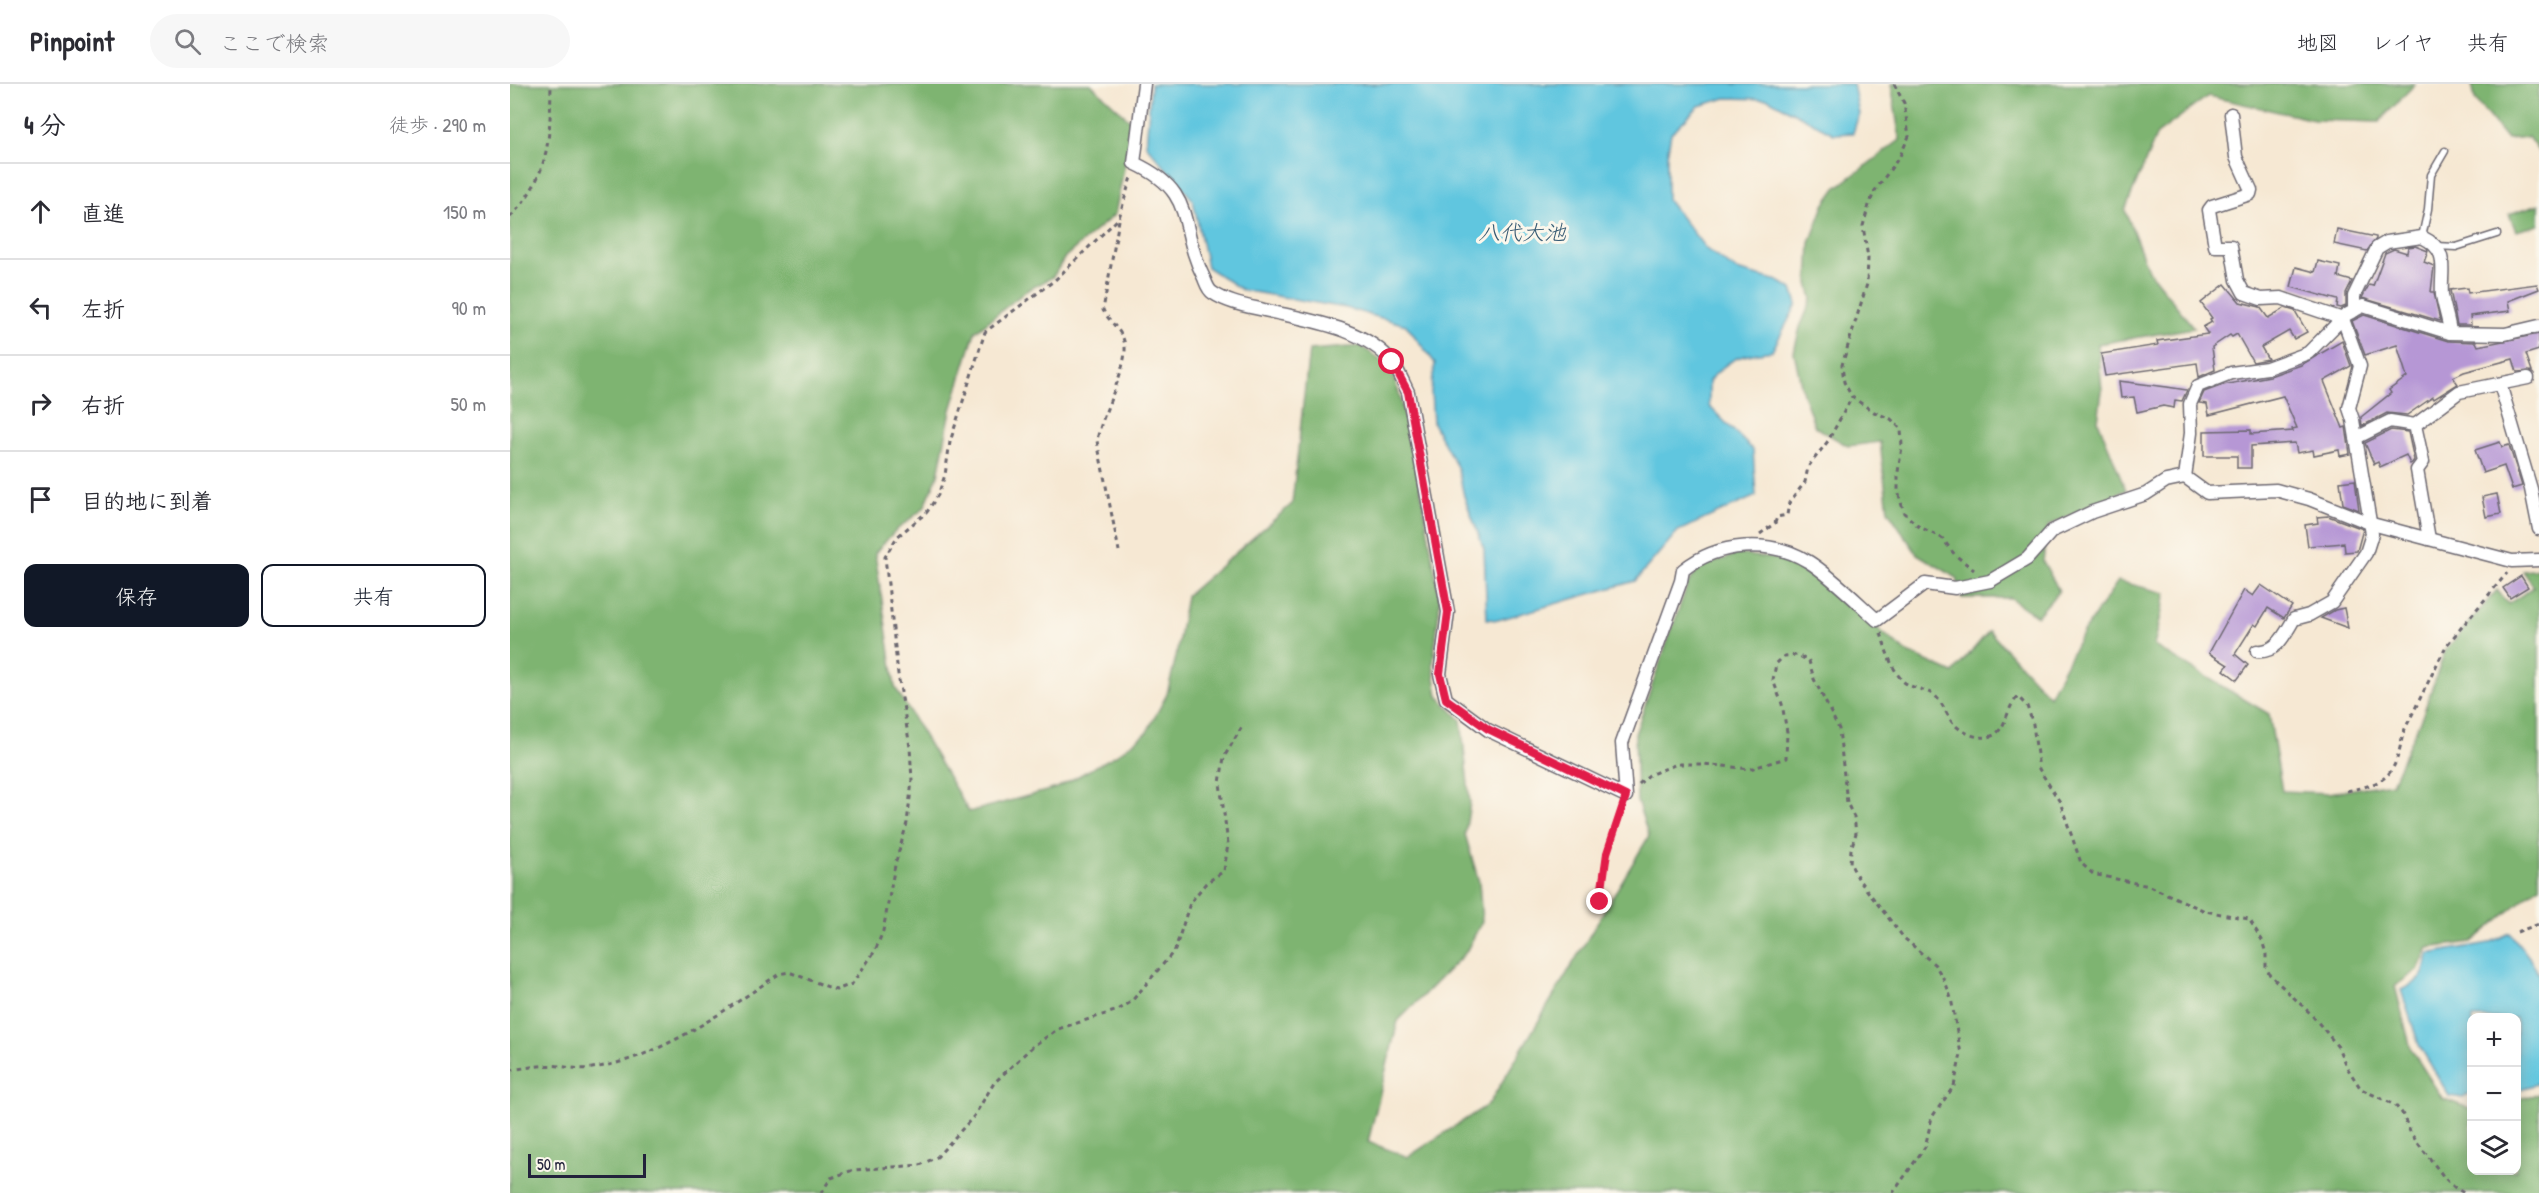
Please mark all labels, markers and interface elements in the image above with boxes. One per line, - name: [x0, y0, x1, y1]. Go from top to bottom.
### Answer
- search box: [150, 14, 570, 68]
- text: Pinpoint: [30, 22, 114, 60]
- icon: search: [171, 25, 204, 58]
- text: ここで検索: [219, 28, 329, 58]
- text: 地図: [2297, 28, 2339, 57]
- text: レイヤ: [2372, 28, 2434, 57]
- text: 共有: [2467, 28, 2509, 57]
- text: 4 分: [24, 107, 66, 142]
- text: 徒歩 · 290 m: [389, 111, 486, 138]
- icon: ahead: [24, 195, 57, 228]
- text: 直進: [81, 198, 125, 228]
- text: 150 m: [443, 198, 486, 225]
- water label: 八代大池: [1478, 217, 1567, 247]
- icon: left: [24, 291, 57, 324]
- text: 左折: [81, 294, 125, 324]
- text: 90 m: [452, 294, 486, 321]
- route start: [1378, 348, 1404, 374]
- icon: right: [24, 387, 57, 420]
- text: 右折: [81, 390, 125, 420]
- text: 50 m: [450, 390, 486, 417]
- icon: arrive: [24, 483, 57, 516]
- text: 目的地に到着: [81, 486, 213, 516]
- button: 保存: [24, 564, 249, 627]
- button: 共有: [261, 564, 486, 627]
- route end: [1586, 888, 1612, 914]
- map controls: [2467, 1013, 2521, 1175]
- button: +: [2467, 1013, 2521, 1067]
- button: −: [2467, 1067, 2521, 1121]
- button: layers: [2467, 1121, 2521, 1175]
- scale bar: [528, 1151, 646, 1178]
- text: 50 m: [537, 1153, 566, 1175]

